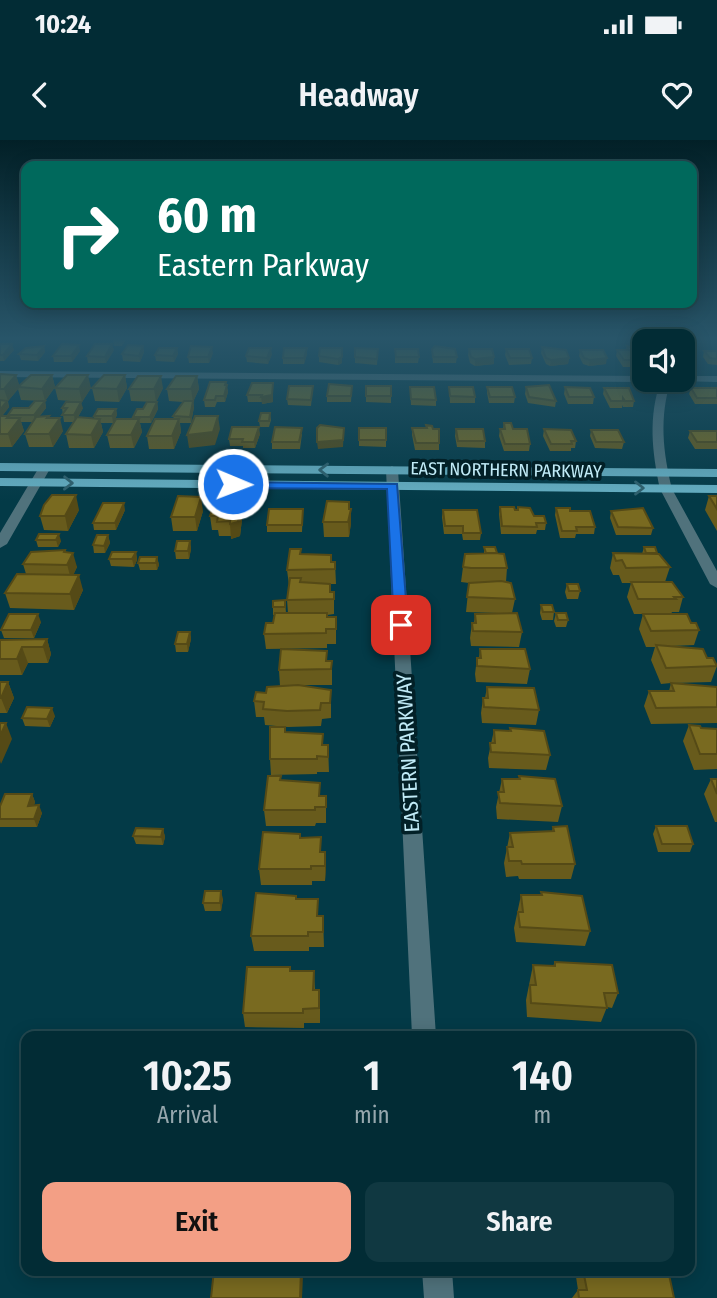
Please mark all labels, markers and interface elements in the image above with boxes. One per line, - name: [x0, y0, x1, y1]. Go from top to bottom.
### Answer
- text: 10:24: [35, 9, 91, 40]
- icon: back: [21, 76, 59, 114]
- text: Headway: [298, 76, 419, 114]
- icon: heart: [658, 76, 696, 114]
- text: 60 m: [157, 186, 257, 245]
- icon: right: [42, 189, 133, 280]
- text: Eastern Parkway: [157, 246, 369, 284]
- map controls: [632, 329, 695, 392]
- button: sound: [632, 329, 695, 392]
- position arrow: [196, 447, 270, 521]
- street label: EAST NORTHERN PARKWAY: [410, 457, 602, 483]
- one-way arrow: [319, 462, 330, 477]
- one-way arrow: [63, 475, 74, 491]
- one-way arrow: [634, 480, 644, 496]
- pin: [371, 595, 431, 655]
- icon: arrive: [382, 606, 420, 644]
- street label: EASTERN PARKWAY: [391, 672, 425, 833]
- text: 10:25: [143, 1051, 232, 1101]
- text: 1: [363, 1051, 381, 1101]
- text: 140: [512, 1051, 573, 1101]
- text: Arrival: [157, 1101, 218, 1129]
- text: min: [354, 1101, 390, 1129]
- text: m: [534, 1101, 551, 1129]
- button: Exit: [42, 1182, 351, 1262]
- button: Share: [365, 1182, 674, 1262]

